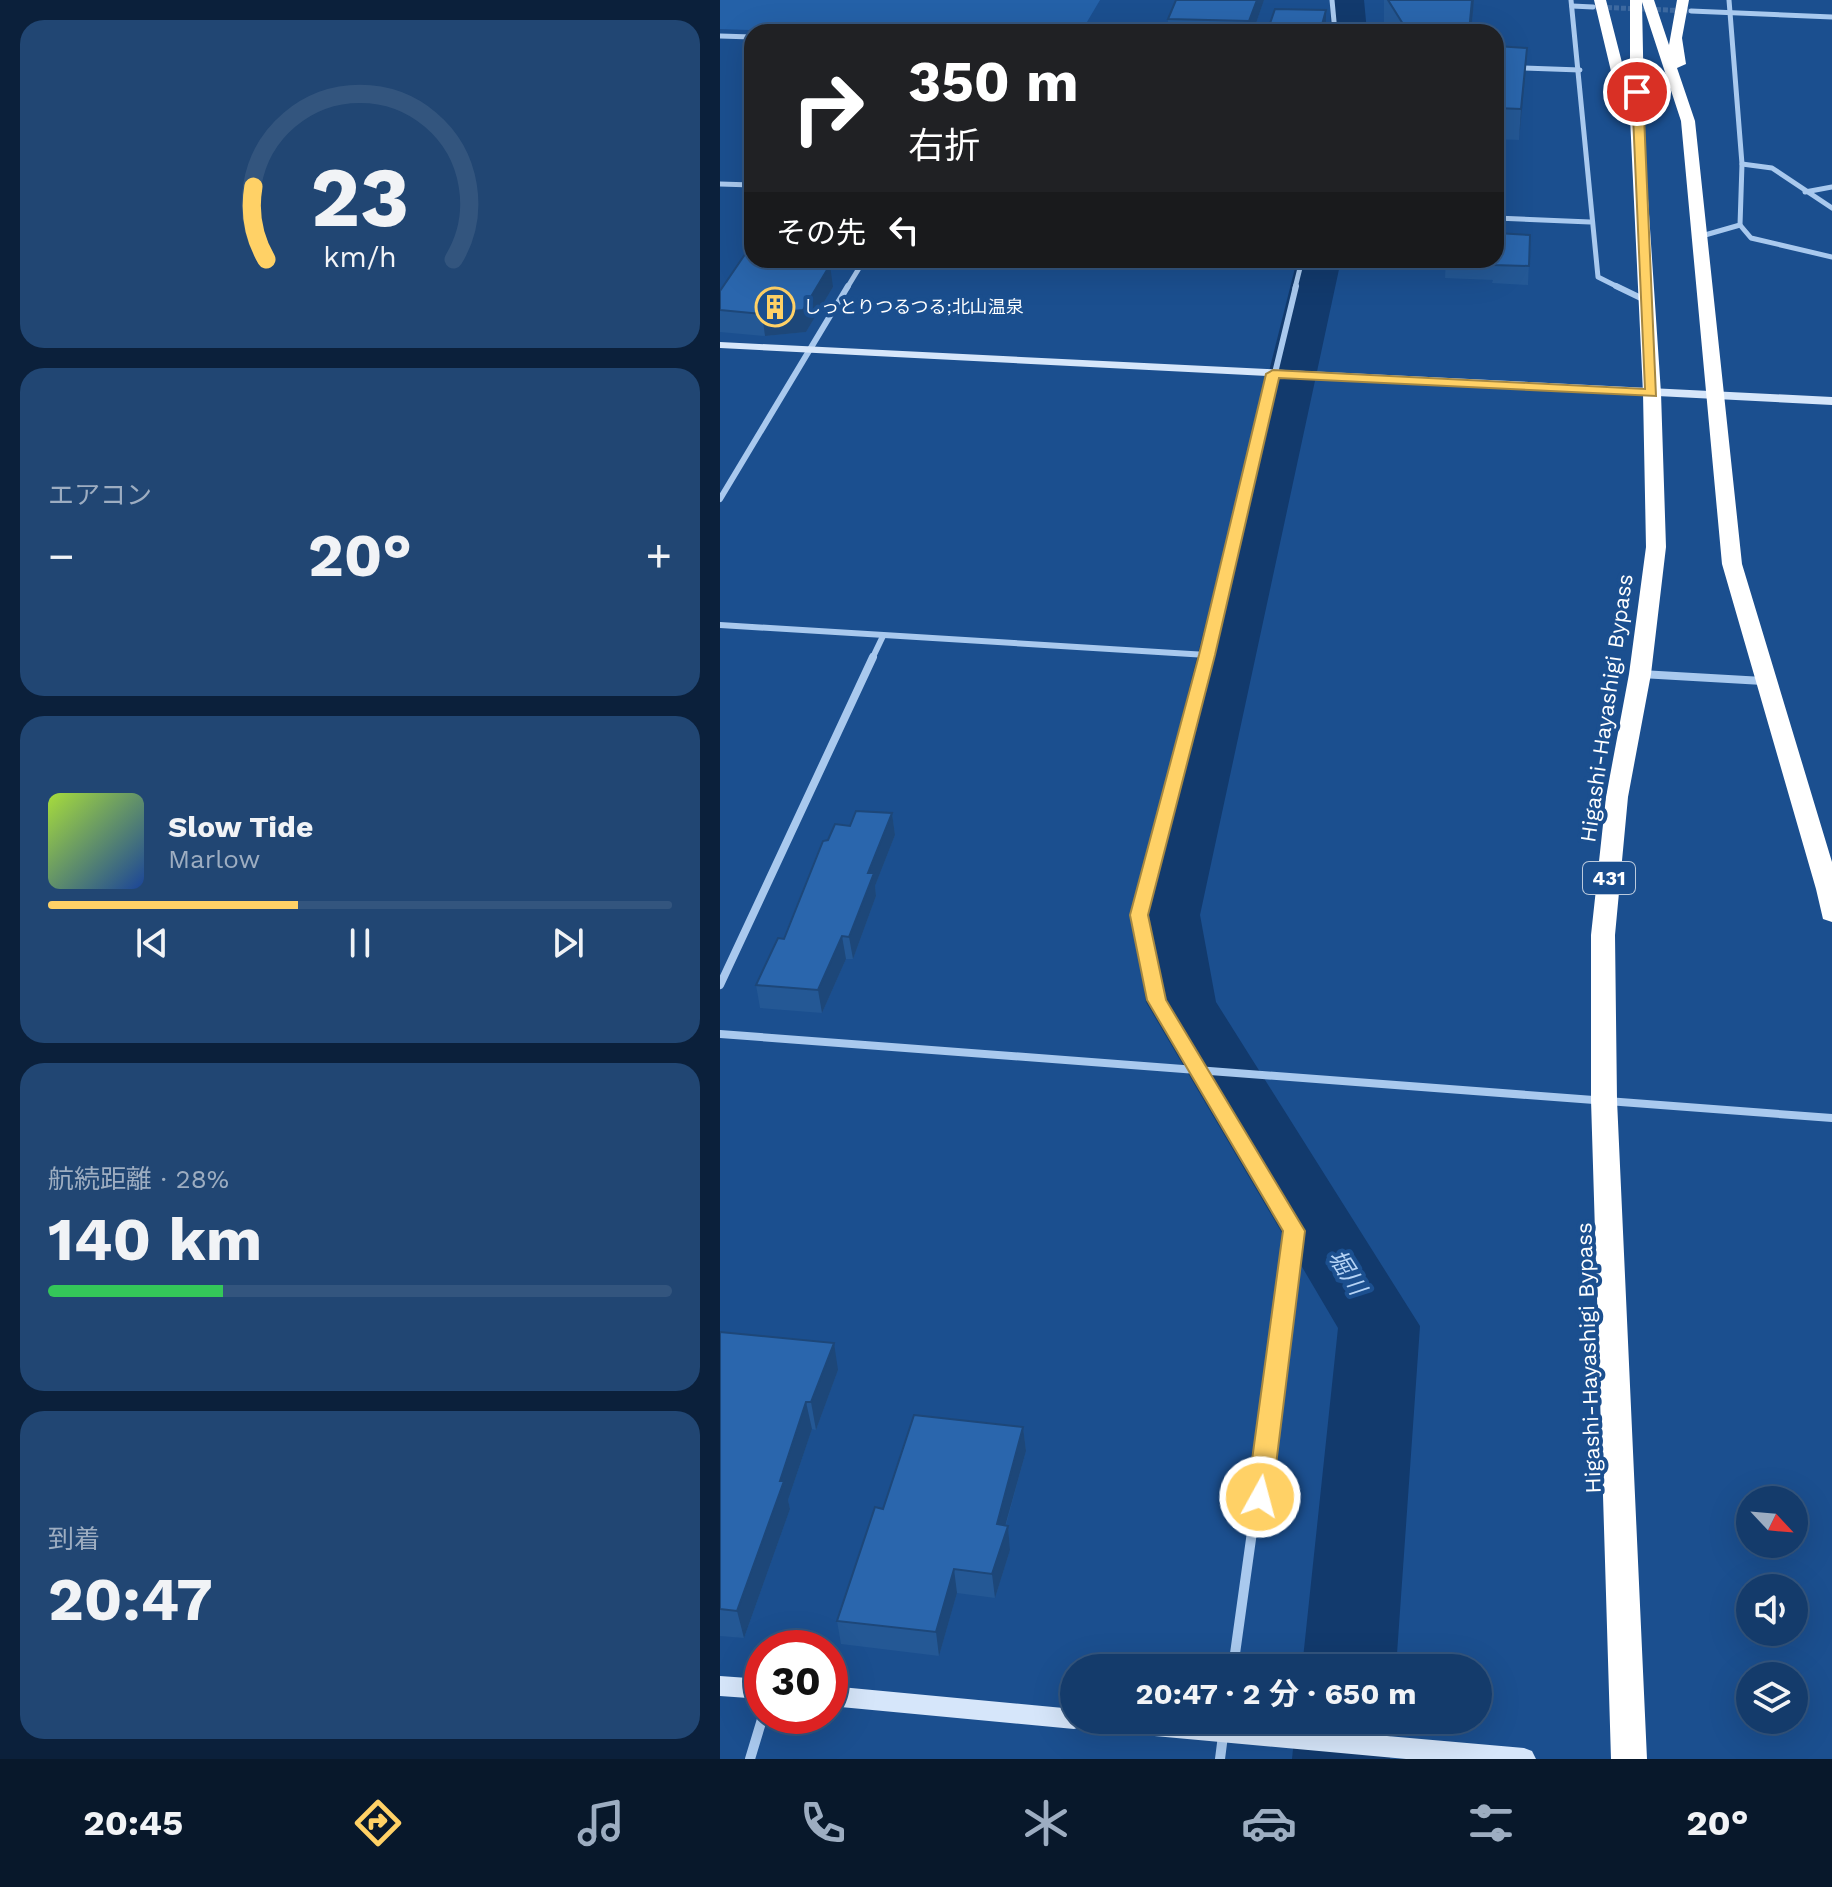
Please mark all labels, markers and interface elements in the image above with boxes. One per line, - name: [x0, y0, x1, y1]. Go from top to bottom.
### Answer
- text: 350 m: [908, 49, 1079, 115]
- icon: right: [776, 56, 880, 160]
- pin: [1603, 58, 1671, 126]
- icon: arrive: [1615, 70, 1659, 114]
- text: 右折: [908, 125, 980, 167]
- text: 23: [311, 148, 409, 245]
- icon: left: [882, 208, 926, 252]
- text: その先: [776, 215, 866, 250]
- text: km/h: [323, 240, 397, 274]
- building icon: しっとりつるつる;北山温泉: [754, 286, 796, 328]
- place label: しっとりつるつる;北山温泉: [803, 296, 1024, 317]
- text: エアコン: [48, 480, 152, 510]
- text: 20°: [308, 520, 412, 591]
- text: −: [48, 530, 75, 582]
- text: +: [645, 530, 672, 582]
- street label: Higashi-Hayashigi Bypass: [1575, 572, 1638, 844]
- text: Slow Tide: [168, 809, 313, 844]
- text: Marlow: [168, 844, 260, 874]
- road number: 431: [1583, 862, 1635, 894]
- icon: previous: [130, 921, 174, 965]
- icon: pause: [338, 921, 382, 965]
- icon: next: [546, 921, 590, 965]
- text: 航続距離 · 28%: [48, 1164, 229, 1194]
- text: 140 km: [48, 1204, 262, 1275]
- street label: Higashi-Hayashigi Bypass: [1571, 1222, 1606, 1494]
- water label: 堀川: [1322, 1244, 1373, 1302]
- position arrow: [1218, 1455, 1302, 1539]
- north arrow: [1736, 1486, 1808, 1558]
- map controls: [1736, 1486, 1808, 1734]
- text: 到着: [48, 1524, 100, 1554]
- text: 20:47: [48, 1564, 213, 1635]
- button: sound: [1736, 1574, 1808, 1646]
- speed limit sign: 30: [744, 1630, 848, 1734]
- button: layers: [1736, 1662, 1808, 1734]
- text: 20:47 · 2 分 · 650 m: [1136, 1676, 1416, 1711]
- icon: directions: [350, 1795, 406, 1851]
- icon: music: [573, 1795, 629, 1851]
- icon: phone: [795, 1795, 851, 1851]
- icon: climate: [1018, 1795, 1074, 1851]
- icon: car: [1241, 1795, 1297, 1851]
- icon: filters: [1463, 1795, 1519, 1851]
- text: 20:45: [83, 1802, 183, 1844]
- text: 20°: [1686, 1802, 1749, 1844]

